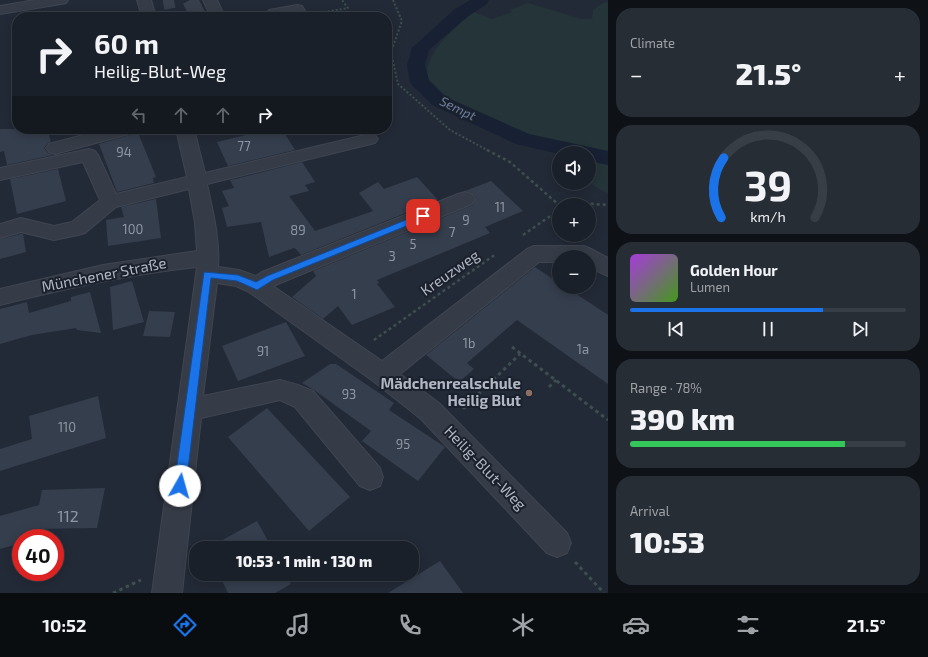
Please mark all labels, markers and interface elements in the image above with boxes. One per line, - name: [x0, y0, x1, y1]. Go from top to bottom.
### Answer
- text: 60 m: [94, 26, 159, 60]
- icon: right: [28, 28, 80, 80]
- text: Climate: [630, 35, 675, 51]
- text: 21.5°: [736, 55, 801, 91]
- text: Heilig-Blut-Weg: [94, 60, 226, 82]
- text: −: [630, 61, 643, 87]
- text: +: [894, 61, 906, 87]
- water label: Sempt: [437, 92, 479, 124]
- icon: left: [128, 104, 150, 126]
- icon: ahead: [170, 104, 192, 126]
- icon: ahead: [212, 104, 234, 126]
- icon: right: [254, 104, 276, 126]
- house number: 77: [237, 138, 251, 154]
- house number: 94: [116, 144, 132, 160]
- map controls: [552, 146, 596, 294]
- button: sound: [552, 146, 596, 190]
- text: 39: [744, 158, 792, 208]
- button: +: [552, 198, 596, 242]
- pin: [406, 199, 440, 233]
- house number: 11: [495, 199, 505, 215]
- icon: arrive: [412, 205, 434, 227]
- text: km/h: [750, 207, 786, 224]
- house number: 9: [462, 212, 470, 228]
- house number: 100: [123, 221, 143, 237]
- house number: 89: [290, 222, 306, 238]
- house number: 7: [449, 224, 456, 240]
- house number: 5: [410, 236, 417, 252]
- street label: Kreuzweg: [417, 245, 483, 299]
- house number: 3: [388, 248, 396, 264]
- button: −: [552, 250, 596, 294]
- street label: Münchener Straße: [40, 253, 168, 295]
- text: Golden Hour: [690, 261, 778, 279]
- text: Lumen: [690, 279, 730, 295]
- house number: 1: [351, 286, 357, 302]
- icon: previous: [665, 318, 687, 340]
- icon: pause: [757, 318, 779, 340]
- icon: next: [849, 318, 871, 340]
- house number: 1b: [463, 335, 475, 351]
- house number: 1a: [577, 341, 589, 357]
- house number: 91: [257, 343, 269, 359]
- place label: Mädchenrealschule Heilig Blut: [381, 374, 521, 409]
- text: Range · 78%: [630, 380, 702, 396]
- house number: 93: [342, 386, 356, 402]
- marker: Mädchenrealschule Heilig Blut: [524, 388, 534, 398]
- text: 390 km: [630, 400, 735, 436]
- house number: 110: [58, 419, 76, 435]
- street label: Heilig-Blut-Weg: [441, 421, 531, 514]
- house number: 95: [396, 436, 410, 452]
- position arrow: [159, 465, 201, 507]
- text: Arrival: [630, 503, 670, 519]
- house number: 112: [57, 506, 79, 525]
- text: 10:53: [630, 523, 705, 559]
- speed limit sign: 40: [12, 529, 64, 581]
- text: 10:53 · 1 min · 130 m: [236, 552, 372, 570]
- icon: directions: [171, 611, 199, 639]
- icon: music: [284, 611, 312, 639]
- icon: phone: [396, 611, 424, 639]
- icon: climate: [509, 611, 537, 639]
- icon: car: [622, 611, 650, 639]
- icon: filters: [734, 611, 762, 639]
- text: 10:52: [42, 614, 86, 636]
- text: 21.5°: [847, 614, 886, 636]

